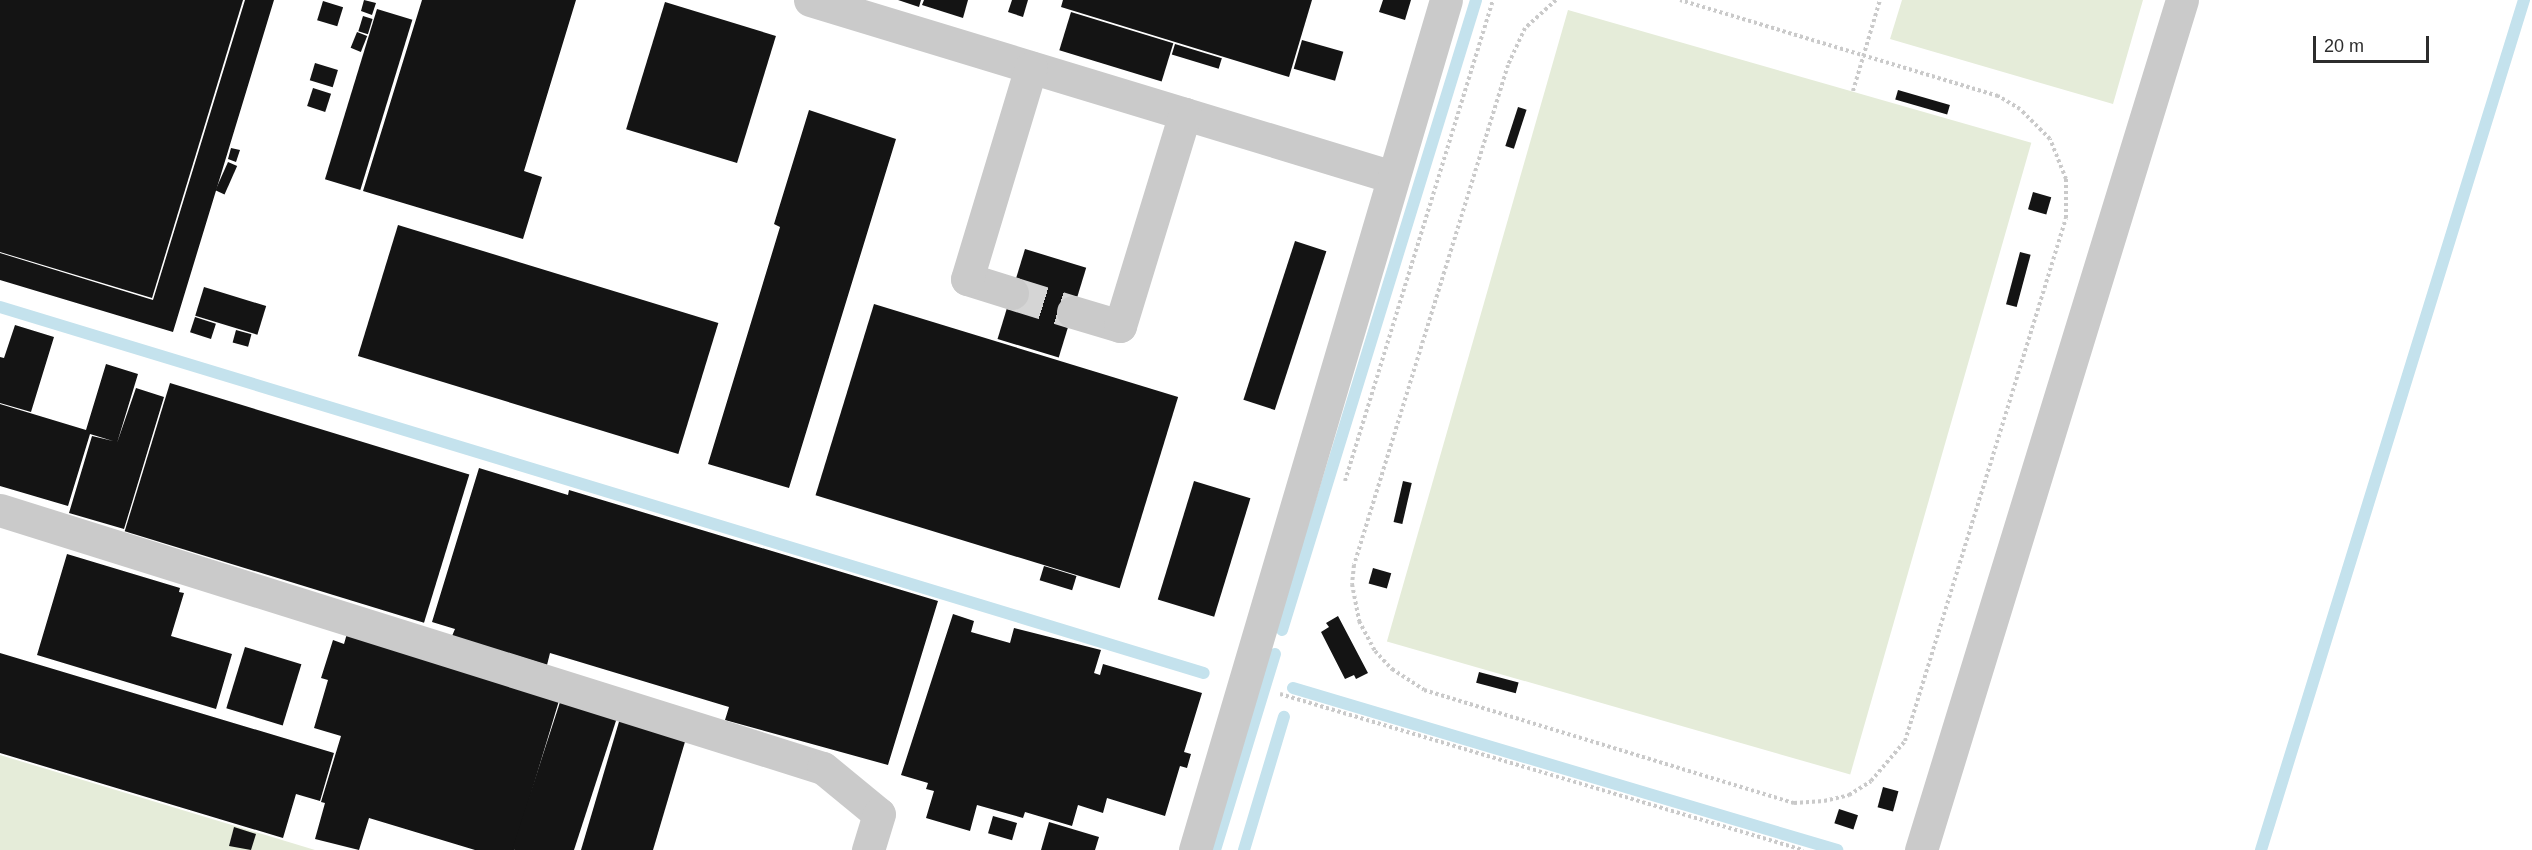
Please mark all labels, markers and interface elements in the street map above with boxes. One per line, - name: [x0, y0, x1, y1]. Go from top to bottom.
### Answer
- scale bar: [2316, 24, 2432, 62]
- text: 20 m: [2324, 36, 2364, 56]

